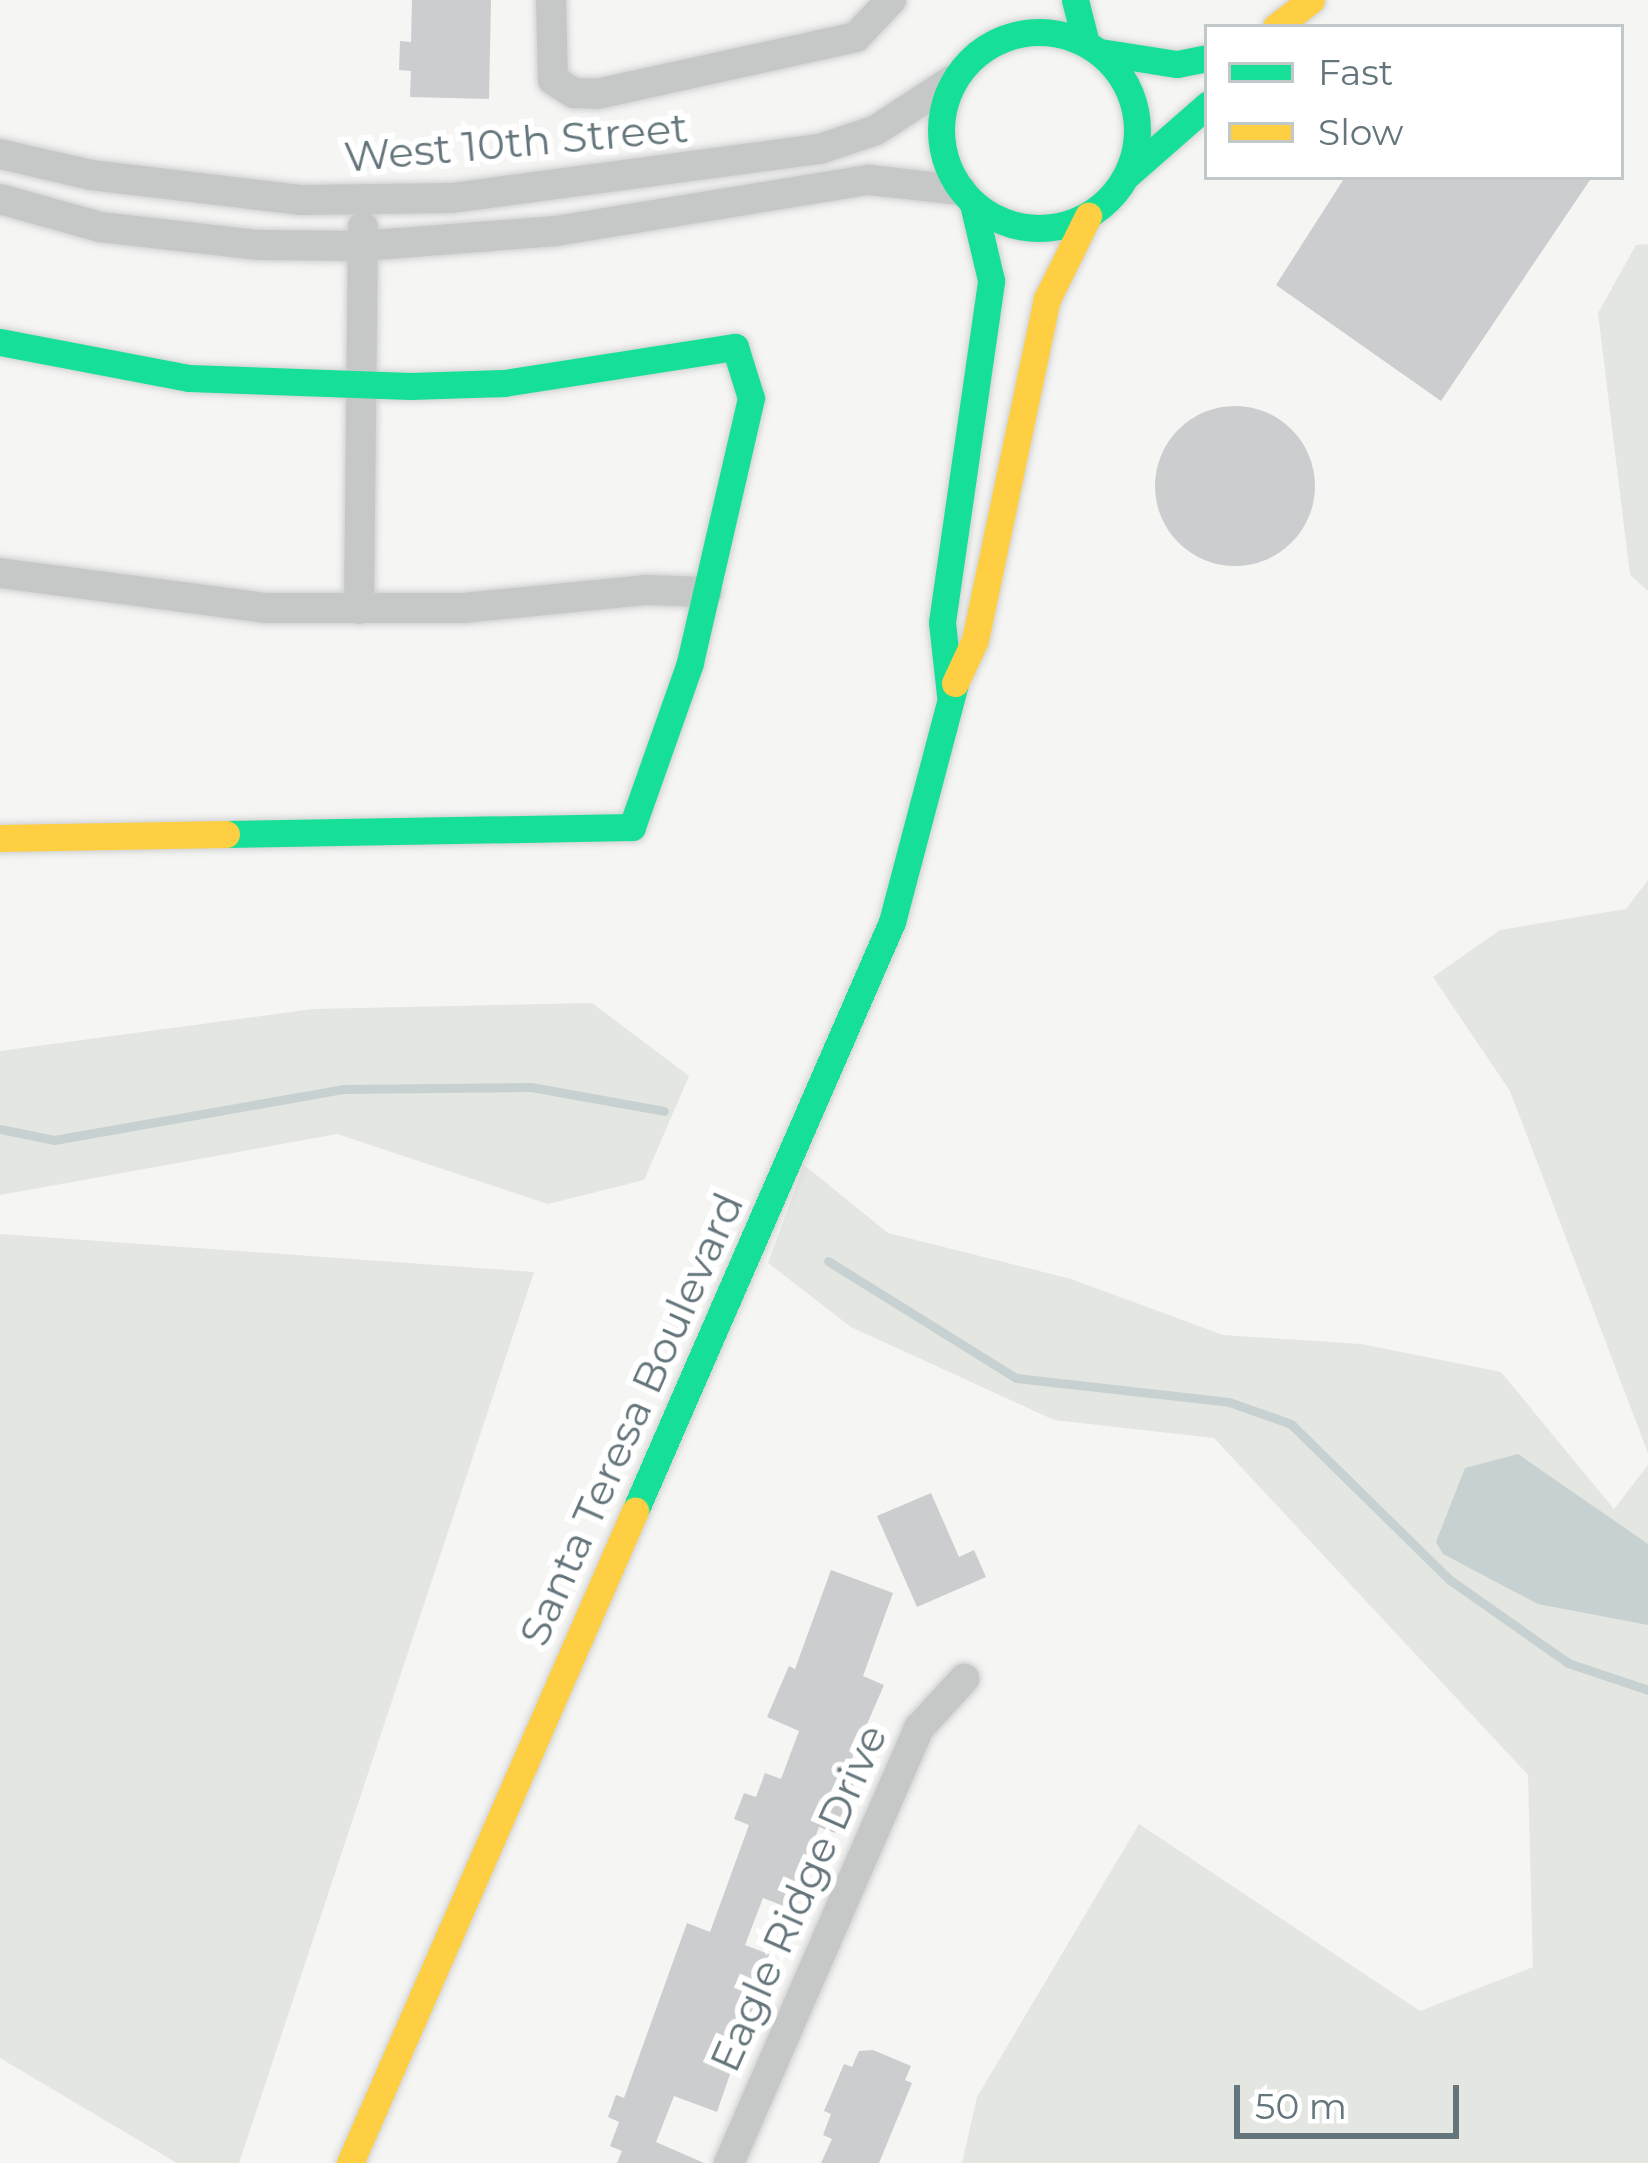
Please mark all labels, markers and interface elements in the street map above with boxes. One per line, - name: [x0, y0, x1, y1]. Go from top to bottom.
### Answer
- legend: [1204, 24, 1624, 180]
- text: Fast: [1318, 50, 1393, 94]
- street label: West 10th Street: [342, 102, 690, 182]
- text: Slow: [1318, 110, 1404, 154]
- street label: Santa Teresa Boulevard: [508, 1185, 754, 1653]
- street label: Eagle Ridge Drive: [699, 1717, 897, 2079]
- scale bar: [1240, 2061, 1465, 2135]
- text: 50 m: [1255, 2084, 1347, 2128]

